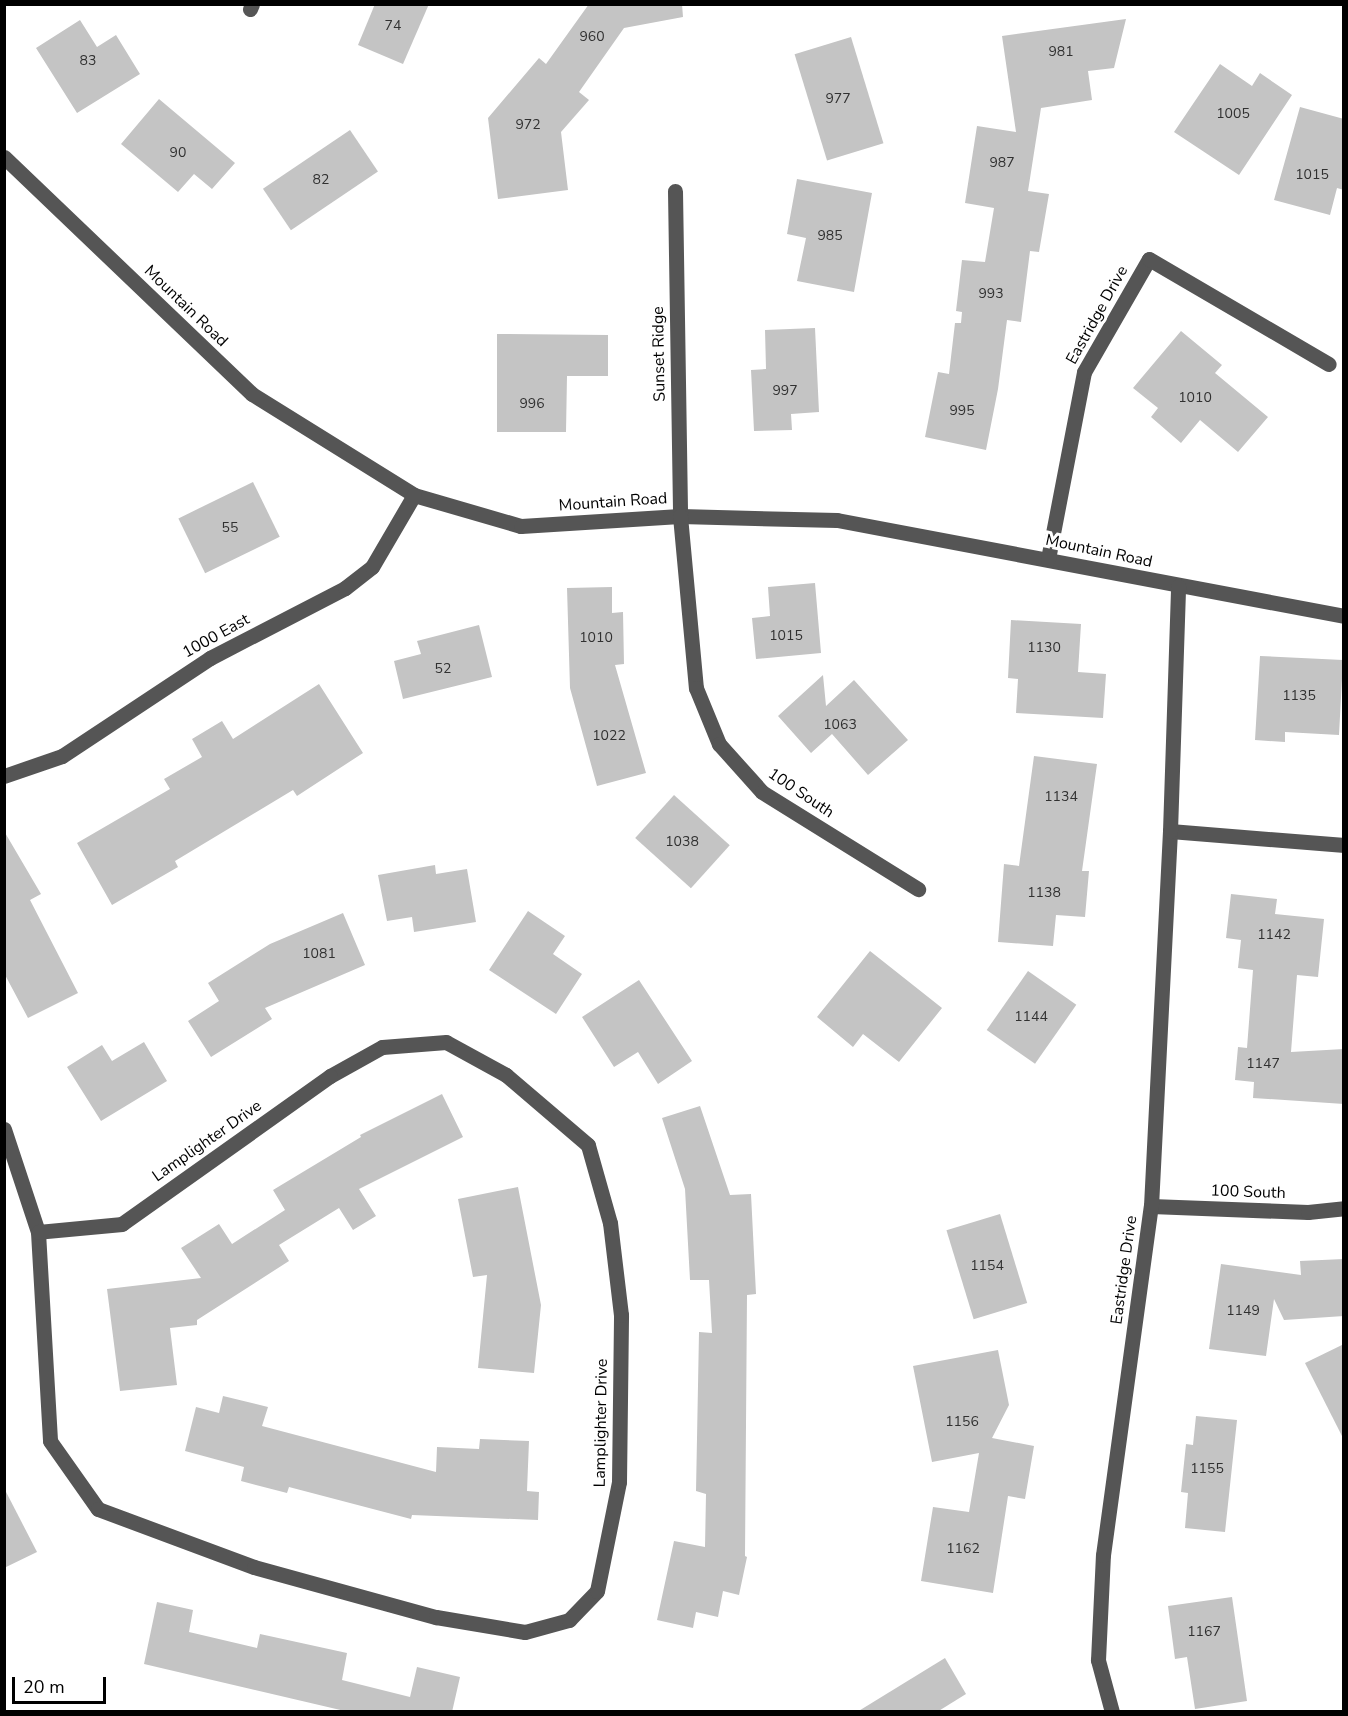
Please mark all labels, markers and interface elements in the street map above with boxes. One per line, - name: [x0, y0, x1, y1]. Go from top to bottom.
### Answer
- house number: 74: [385, 18, 401, 34]
- house number: 960: [579, 29, 605, 45]
- house number: 981: [1048, 44, 1074, 60]
- house number: 83: [80, 53, 96, 69]
- house number: 977: [825, 91, 851, 107]
- house number: 1005: [1216, 106, 1250, 122]
- house number: 972: [515, 117, 541, 133]
- house number: 90: [170, 145, 186, 161]
- house number: 987: [989, 155, 1015, 171]
- house number: 1015: [1295, 167, 1329, 183]
- house number: 82: [313, 172, 329, 188]
- house number: 985: [817, 228, 843, 244]
- street label: Mountain Road: [140, 261, 232, 351]
- street label: Eastridge Drive: [1062, 262, 1132, 368]
- house number: 993: [978, 286, 1004, 302]
- street label: Sunset Ridge: [649, 306, 669, 402]
- house number: 997: [772, 383, 798, 399]
- house number: 1010: [1178, 390, 1212, 406]
- house number: 996: [519, 396, 545, 412]
- house number: 995: [949, 403, 975, 419]
- street label: Mountain Road: [558, 489, 668, 515]
- house number: 55: [222, 520, 238, 536]
- street label: Mountain Road: [1044, 530, 1154, 572]
- street label: 1000 East: [179, 610, 253, 662]
- house number: 1015: [769, 628, 803, 644]
- house number: 1010: [579, 630, 613, 646]
- house number: 1130: [1027, 640, 1061, 656]
- house number: 52: [435, 661, 451, 677]
- house number: 1135: [1282, 688, 1316, 704]
- house number: 1063: [823, 717, 857, 733]
- house number: 1022: [592, 728, 626, 744]
- street label: 100 South: [764, 764, 838, 822]
- house number: 1134: [1044, 789, 1078, 805]
- house number: 1038: [665, 834, 699, 850]
- house number: 1138: [1027, 885, 1061, 901]
- house number: 1142: [1257, 927, 1291, 943]
- house number: 1081: [302, 946, 336, 962]
- house number: 1144: [1014, 1009, 1048, 1025]
- house number: 1147: [1246, 1056, 1280, 1072]
- street label: Lamplighter Drive: [149, 1096, 265, 1186]
- street label: 100 South: [1210, 1181, 1286, 1203]
- street label: Eastridge Drive: [1107, 1214, 1141, 1326]
- house number: 1154: [970, 1258, 1004, 1274]
- house number: 1149: [1226, 1303, 1260, 1319]
- street label: Lamplighter Drive: [590, 1358, 612, 1488]
- house number: 1156: [945, 1414, 979, 1430]
- house number: 1155: [1190, 1461, 1224, 1477]
- house number: 1162: [946, 1541, 980, 1557]
- house number: 1167: [1187, 1624, 1221, 1640]
- scale bar: [15, 1665, 110, 1703]
- text: 20 m: [23, 1675, 65, 1699]

